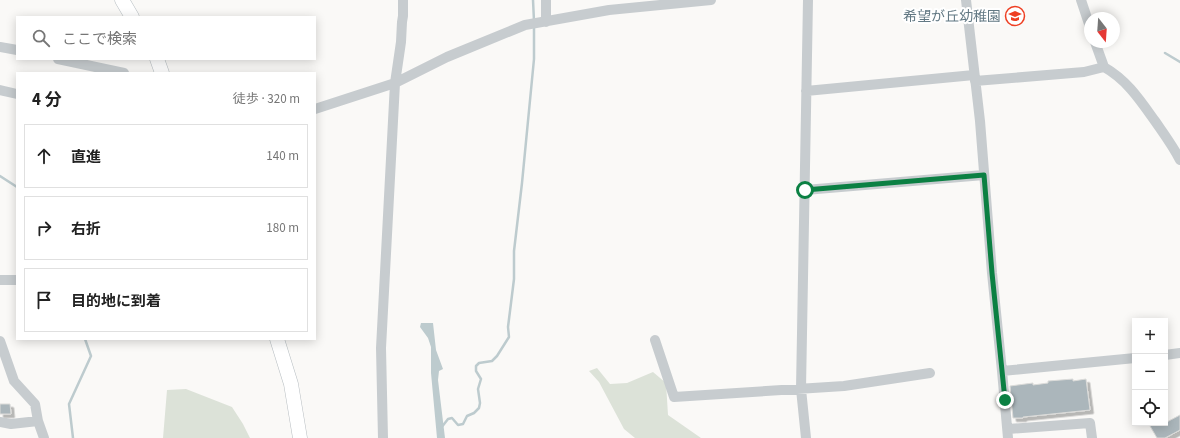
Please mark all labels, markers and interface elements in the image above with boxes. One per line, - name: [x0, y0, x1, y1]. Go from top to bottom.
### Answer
- school or university icon: 希望が丘幼稚園: [1004, 5, 1026, 27]
- place label: 希望が丘幼稚園: [903, 7, 1001, 27]
- north arrow: [1084, 12, 1120, 48]
- search box: [16, 16, 316, 60]
- icon: search: [30, 27, 52, 49]
- text: ここで検索: [62, 29, 137, 50]
- text: 4 分: [32, 88, 61, 112]
- text: 徒歩 · 320 m: [233, 90, 300, 108]
- icon: ahead: [33, 145, 55, 167]
- text: 直進: [71, 147, 101, 168]
- text: 140 m: [266, 147, 299, 165]
- route start: [796, 181, 814, 199]
- icon: right: [33, 217, 55, 239]
- text: 右折: [71, 219, 101, 240]
- text: 180 m: [266, 219, 299, 237]
- icon: arrive: [33, 289, 55, 311]
- text: 目的地に到着: [71, 291, 161, 312]
- map controls: [1132, 318, 1168, 426]
- button: +: [1132, 318, 1168, 354]
- button: −: [1132, 354, 1168, 390]
- button: locate: [1132, 390, 1168, 426]
- route end: [996, 391, 1014, 409]

